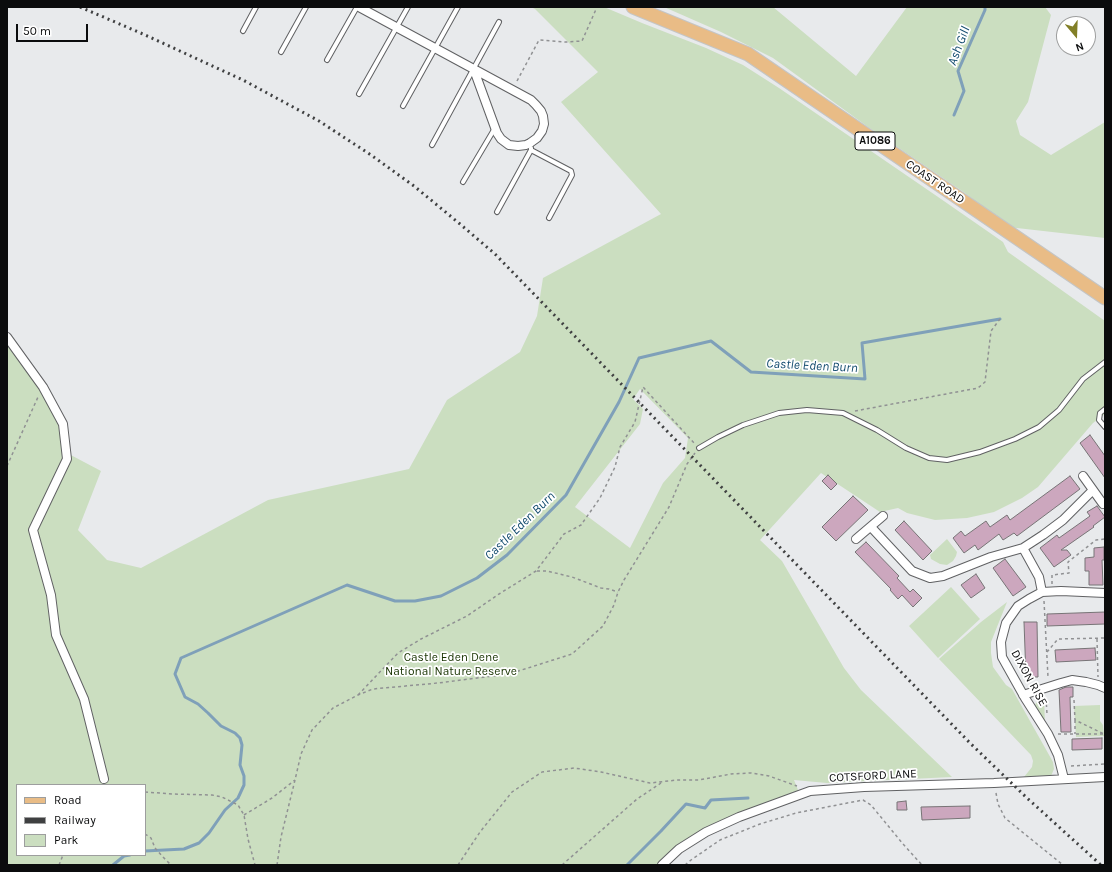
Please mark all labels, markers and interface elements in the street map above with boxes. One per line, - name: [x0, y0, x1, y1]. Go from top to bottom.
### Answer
- scale bar: [18, 16, 90, 42]
- north arrow: [1056, 16, 1096, 56]
- text: 50 m: [23, 24, 51, 38]
- water label: Ash Gill: [944, 24, 974, 68]
- text: N: [1074, 39, 1086, 54]
- road number: A1086: [855, 132, 895, 150]
- street label: COAST ROAD: [903, 157, 967, 207]
- water label: Castle Eden Burn: [766, 356, 858, 376]
- water label: Castle Eden Burn: [482, 489, 558, 563]
- street label: DIXON RISE: [1008, 647, 1050, 709]
- park label: Castle Eden Dene National Nature Reserve: [385, 651, 517, 679]
- street label: COTSFORD LANE: [829, 767, 917, 785]
- legend: [16, 784, 146, 856]
- text: Road: [54, 793, 82, 807]
- text: Railway: [54, 813, 96, 827]
- text: Park: [54, 833, 78, 847]

